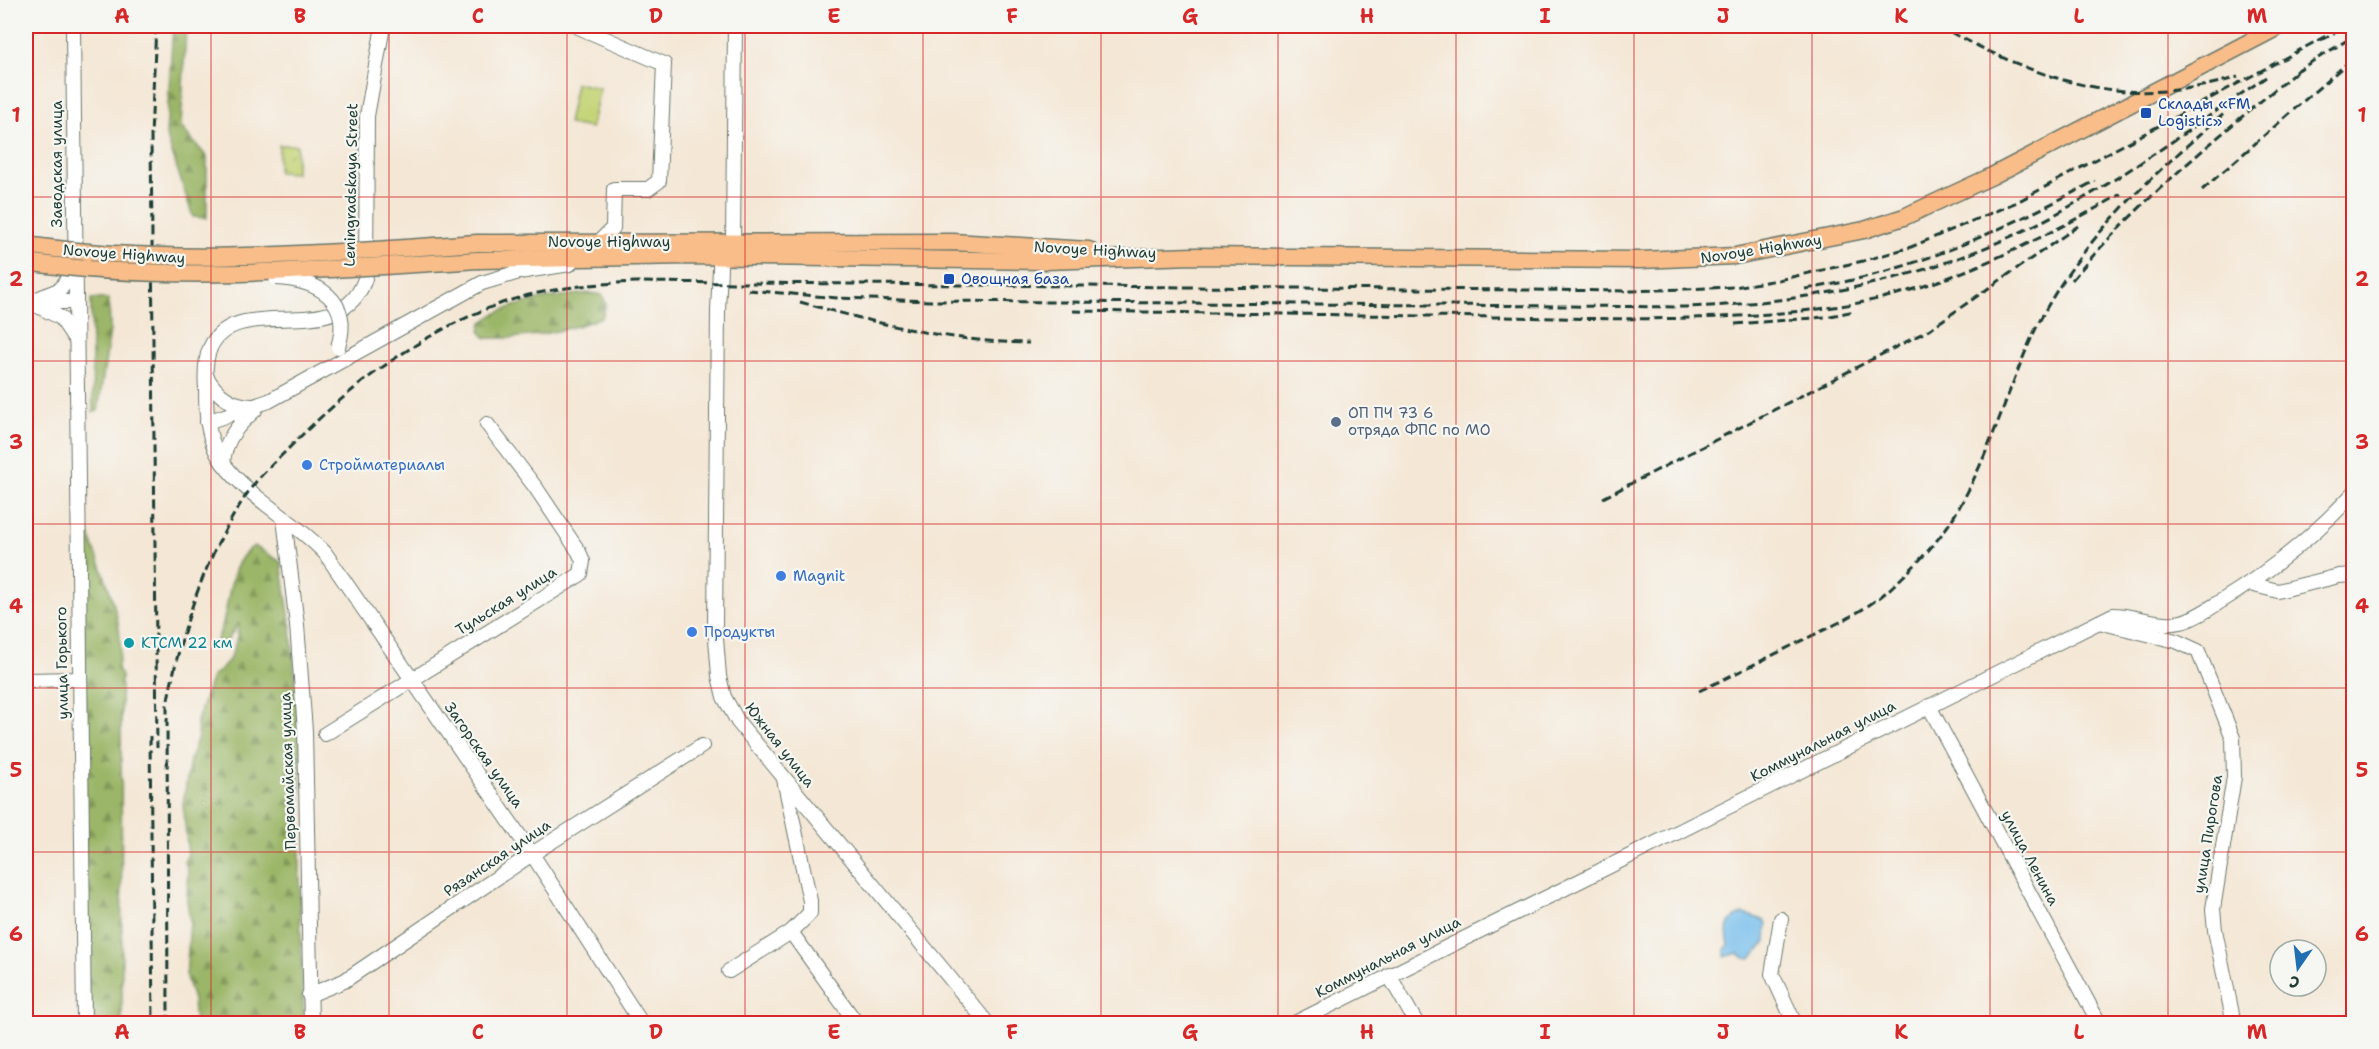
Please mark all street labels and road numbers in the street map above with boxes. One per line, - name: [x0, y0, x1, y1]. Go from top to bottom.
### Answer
- street label: Заводская улица: [47, 100, 67, 228]
- street label: Leningradskaya Street: [340, 103, 362, 267]
- street label: Novoye Highway: [1699, 230, 1823, 268]
- street label: Novoye Highway: [548, 232, 670, 252]
- street label: Novoye Highway: [1033, 237, 1157, 263]
- street label: Novoye Highway: [62, 240, 186, 268]
- street label: Тульская улица: [452, 562, 561, 640]
- street label: улица Горького: [51, 606, 73, 720]
- street label: Первомайская улица: [275, 691, 301, 850]
- street label: Коммунальная улица: [1747, 695, 1900, 786]
- street label: Загорская улица: [440, 698, 528, 812]
- street label: Южная улица: [741, 699, 820, 792]
- street label: улица Пирогова: [2189, 773, 2227, 895]
- street label: улица Ленина: [1996, 807, 2064, 910]
- street label: Рязанская улица: [440, 814, 555, 901]
- street label: Коммунальная улица: [1312, 911, 1465, 1002]

